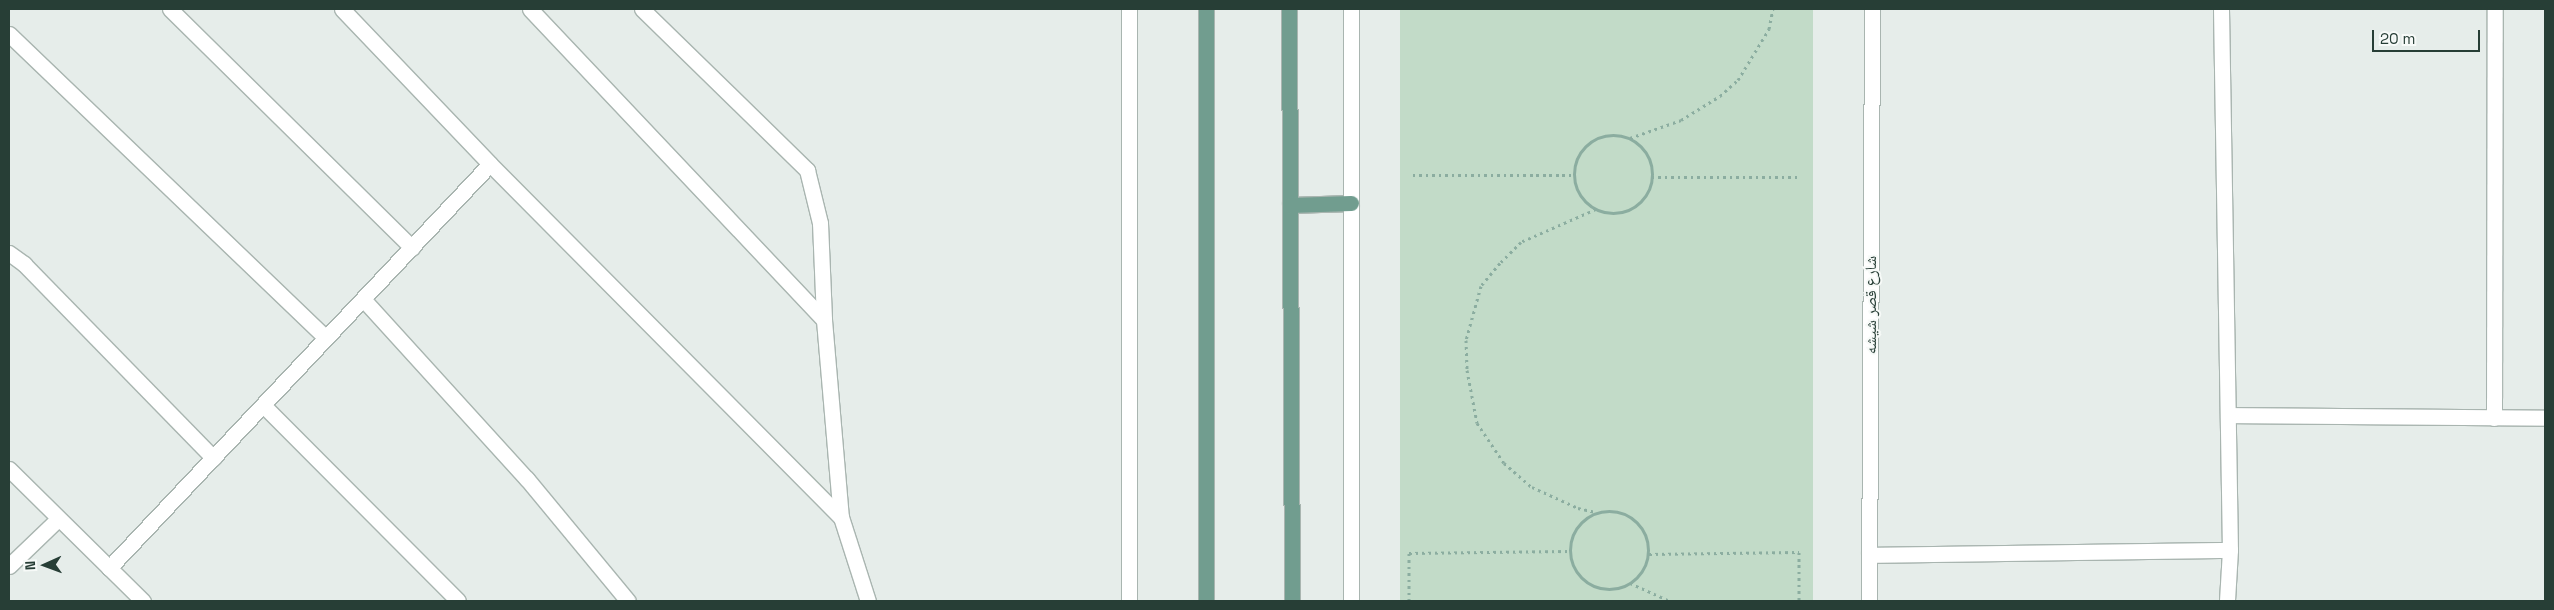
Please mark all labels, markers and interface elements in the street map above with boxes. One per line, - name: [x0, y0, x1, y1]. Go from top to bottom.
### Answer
- scale bar: [2374, 20, 2482, 52]
- text: 20 m: [2380, 29, 2415, 48]
- street label: شارع قصر شيشه: [1861, 256, 1881, 354]
- north arrow: [20, 540, 70, 590]
- text: N: [21, 561, 39, 571]

